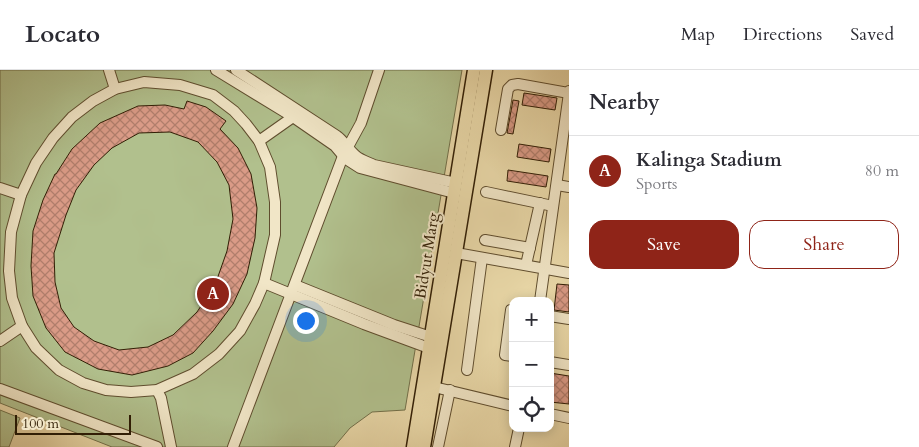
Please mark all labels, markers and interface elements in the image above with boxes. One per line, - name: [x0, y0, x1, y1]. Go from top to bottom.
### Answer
- text: Locato: [25, 18, 100, 51]
- text: Map: [681, 22, 715, 47]
- text: Directions: [743, 22, 822, 47]
- text: Saved: [850, 22, 894, 47]
- text: Nearby: [589, 88, 660, 117]
- text: Kalinga Stadium: [636, 147, 782, 173]
- text: A: [599, 160, 611, 182]
- text: 80 m: [865, 160, 899, 182]
- text: Sports: [636, 173, 677, 195]
- street label: Bidyut Marg: [409, 211, 445, 301]
- button: Save: [589, 220, 739, 269]
- button: Share: [749, 220, 899, 269]
- pin: A: [197, 275, 229, 313]
- map controls: [509, 297, 554, 432]
- button: +: [509, 297, 554, 342]
- your location: [293, 308, 319, 334]
- button: −: [509, 342, 554, 387]
- button: locate: [509, 387, 554, 432]
- scale bar: [15, 412, 131, 435]
- text: 100 m: [22, 414, 59, 433]

